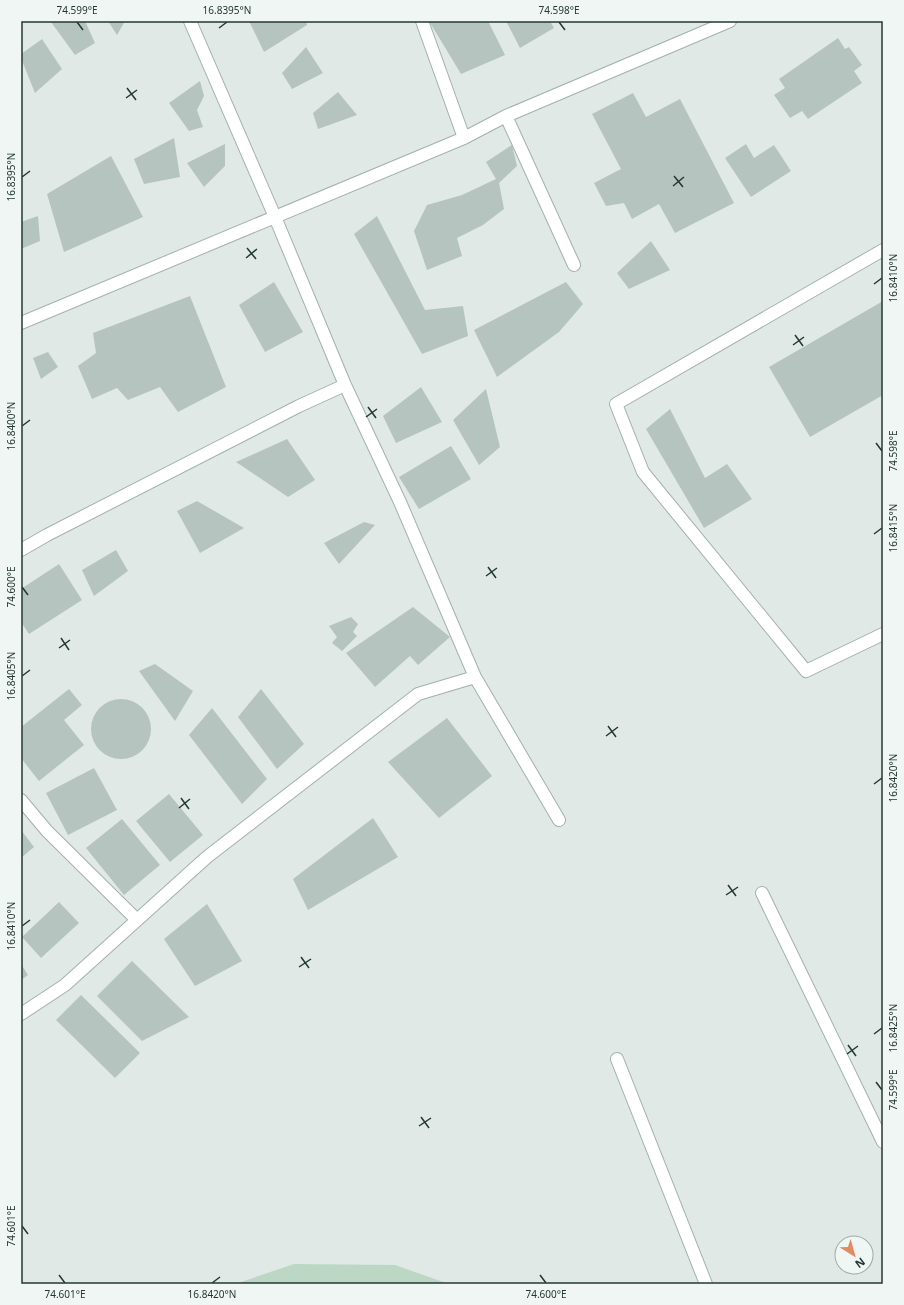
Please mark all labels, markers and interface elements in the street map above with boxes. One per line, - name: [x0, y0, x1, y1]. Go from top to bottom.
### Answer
- text: 74.599°E: [56, 3, 98, 17]
- text: 16.8395°N: [203, 3, 251, 17]
- text: 74.598°E: [538, 3, 580, 17]
- text: 16.8395°N: [4, 153, 18, 201]
- text: 16.8410°N: [886, 254, 900, 302]
- text: 16.8400°N: [4, 402, 18, 450]
- text: 74.598°E: [886, 430, 900, 472]
- text: 16.8415°N: [886, 504, 900, 552]
- text: 74.600°E: [4, 566, 18, 608]
- text: 16.8405°N: [4, 652, 18, 700]
- text: 16.8420°N: [886, 754, 900, 802]
- text: 16.8410°N: [4, 902, 18, 950]
- text: 16.8425°N: [886, 1004, 900, 1052]
- text: 74.599°E: [886, 1069, 900, 1111]
- text: 74.601°E: [4, 1205, 18, 1247]
- north arrow: [834, 1235, 874, 1275]
- text: N: [852, 1255, 868, 1272]
- text: 74.601°E: [44, 1287, 86, 1301]
- text: 16.8420°N: [188, 1287, 236, 1301]
- text: 74.600°E: [525, 1287, 567, 1301]

